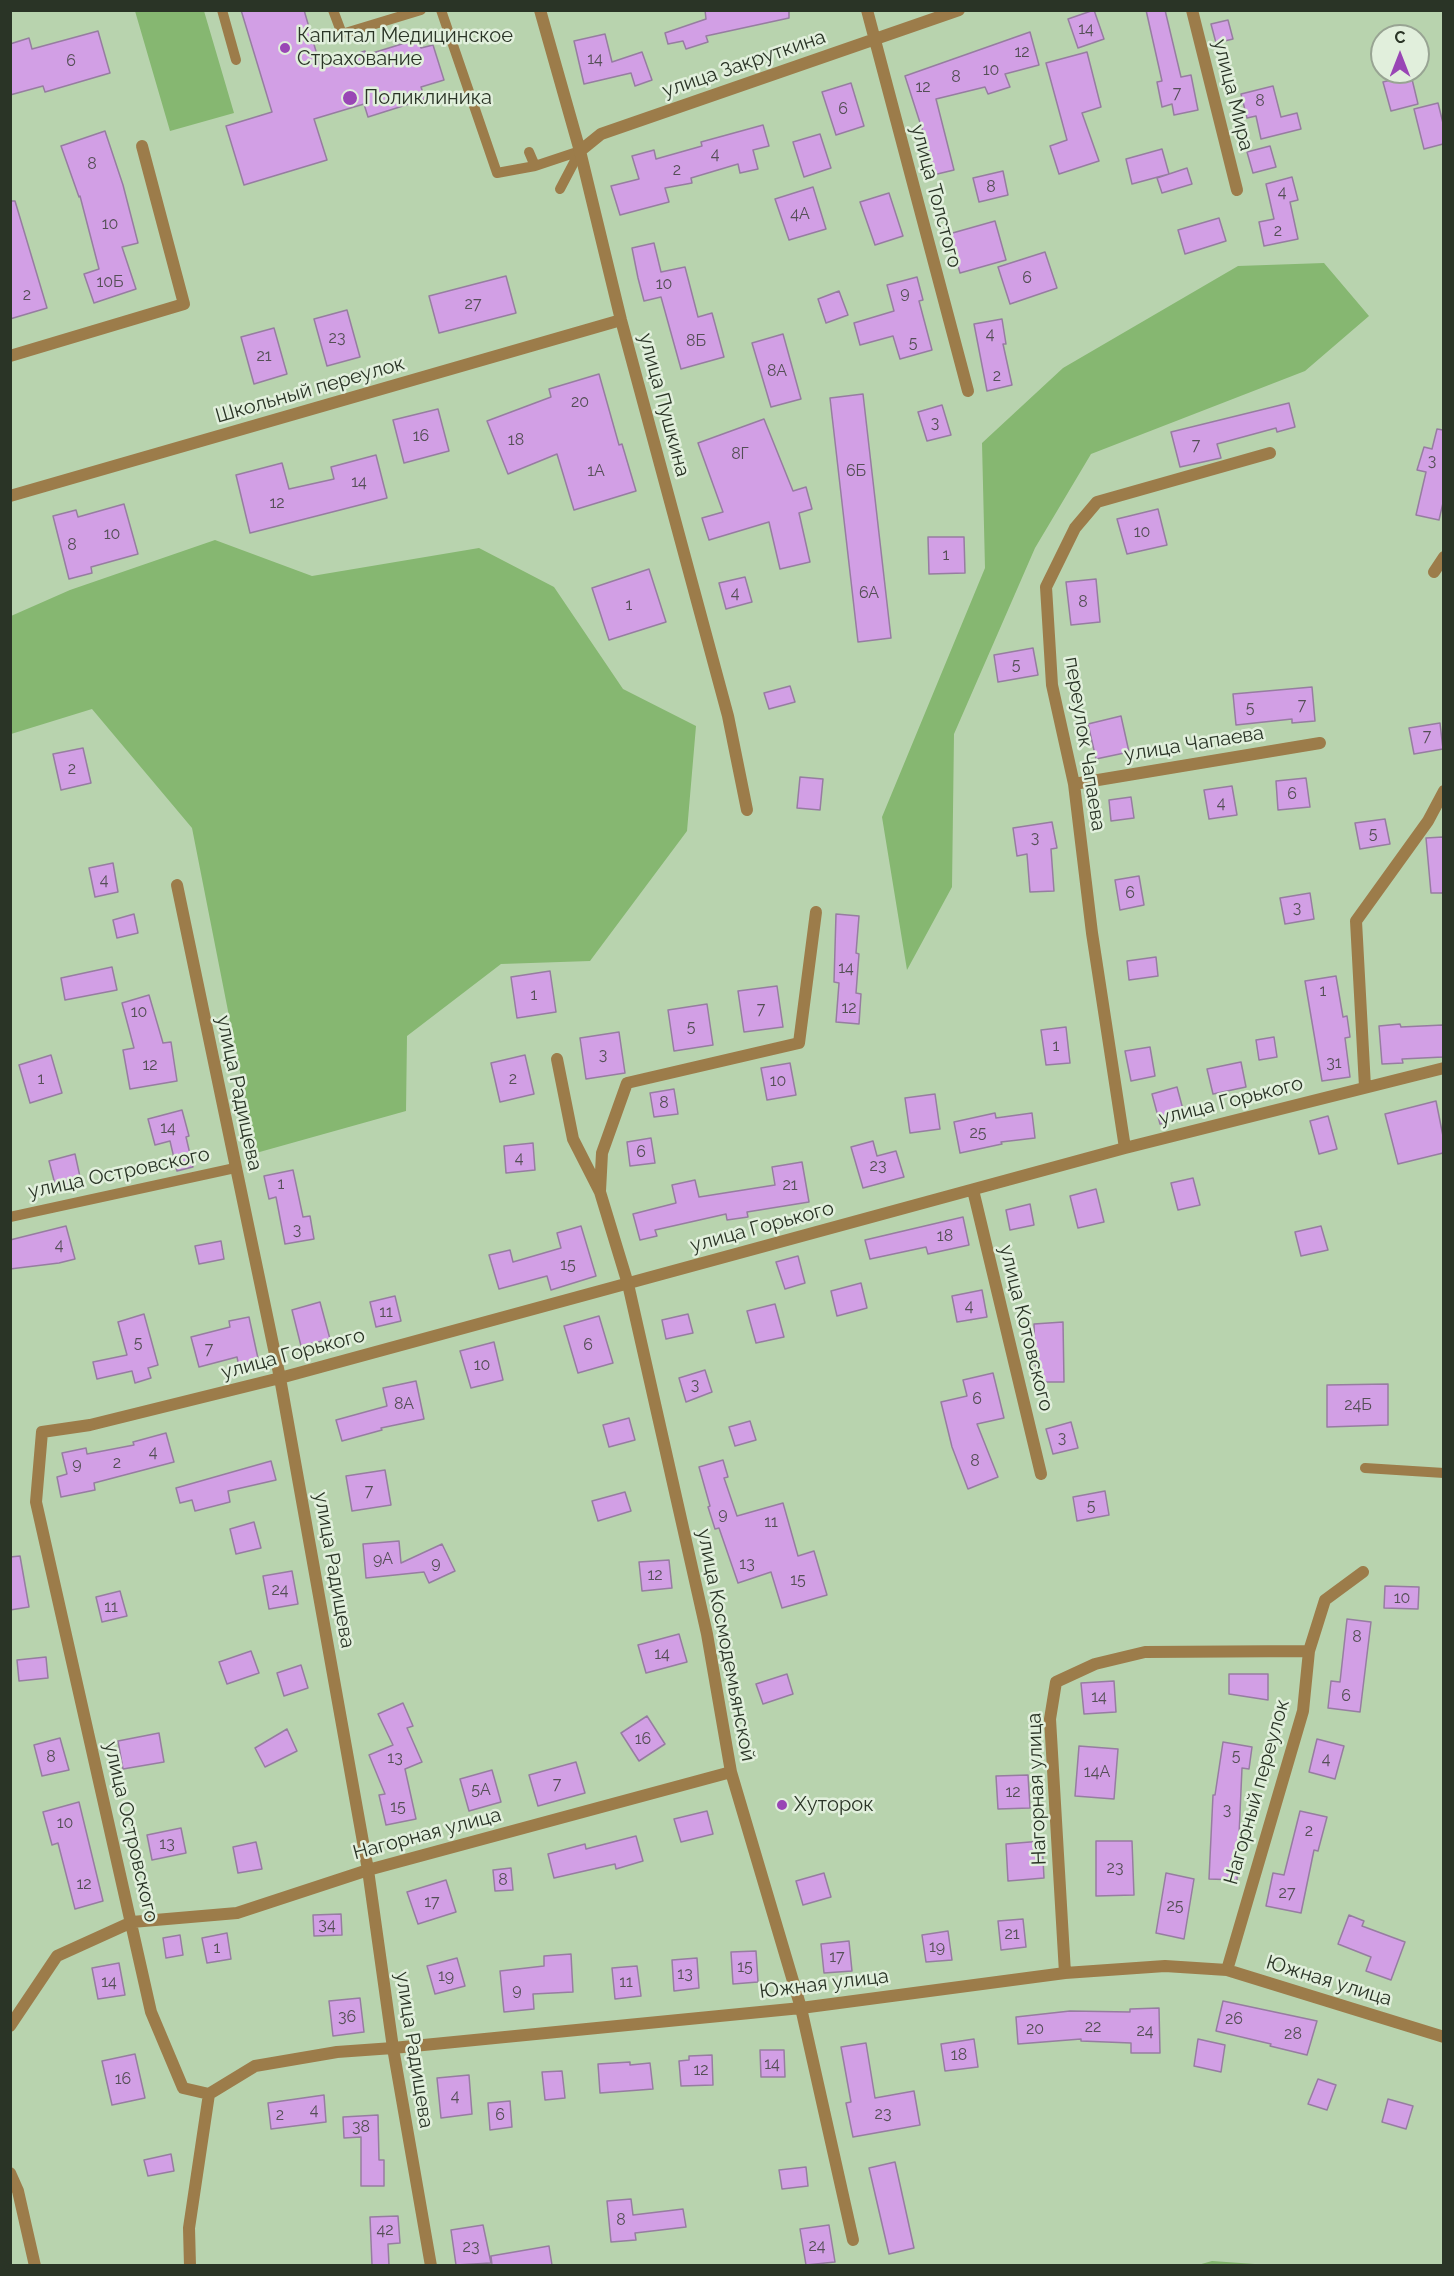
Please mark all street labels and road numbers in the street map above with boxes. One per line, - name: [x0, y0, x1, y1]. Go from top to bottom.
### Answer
- street label: улица Закруткина: [659, 25, 829, 103]
- street label: улица Мира: [1208, 37, 1258, 153]
- street label: улица Толстого: [905, 122, 967, 270]
- street label: улица Пушкина: [633, 331, 695, 479]
- street label: Школьный переулок: [213, 352, 407, 428]
- street label: переулок Чапаева: [1059, 655, 1111, 833]
- street label: улица Чапаева: [1122, 721, 1266, 767]
- street label: улица Радищева: [211, 1013, 267, 1173]
- street label: улица Горького: [1156, 1071, 1306, 1131]
- street label: улица Островского: [26, 1142, 212, 1204]
- street label: улица Горького: [688, 1196, 836, 1258]
- street label: улица Котовского: [994, 1242, 1058, 1414]
- street label: улица Горького: [219, 1323, 367, 1385]
- street label: улица Радищева: [308, 1490, 360, 1650]
- street label: улица Космодемьянской: [692, 1527, 760, 1763]
- street label: Нагорный переулок: [1219, 1697, 1295, 1887]
- street label: Нагорная улица: [1022, 1712, 1052, 1866]
- street label: улица Островского: [99, 1739, 163, 1925]
- street label: Нагорная улица: [350, 1803, 504, 1865]
- street label: Южная улица: [1263, 1951, 1395, 2011]
- street label: Южная улица: [758, 1964, 890, 2004]
- street label: улица Радищева: [390, 1970, 438, 2130]

